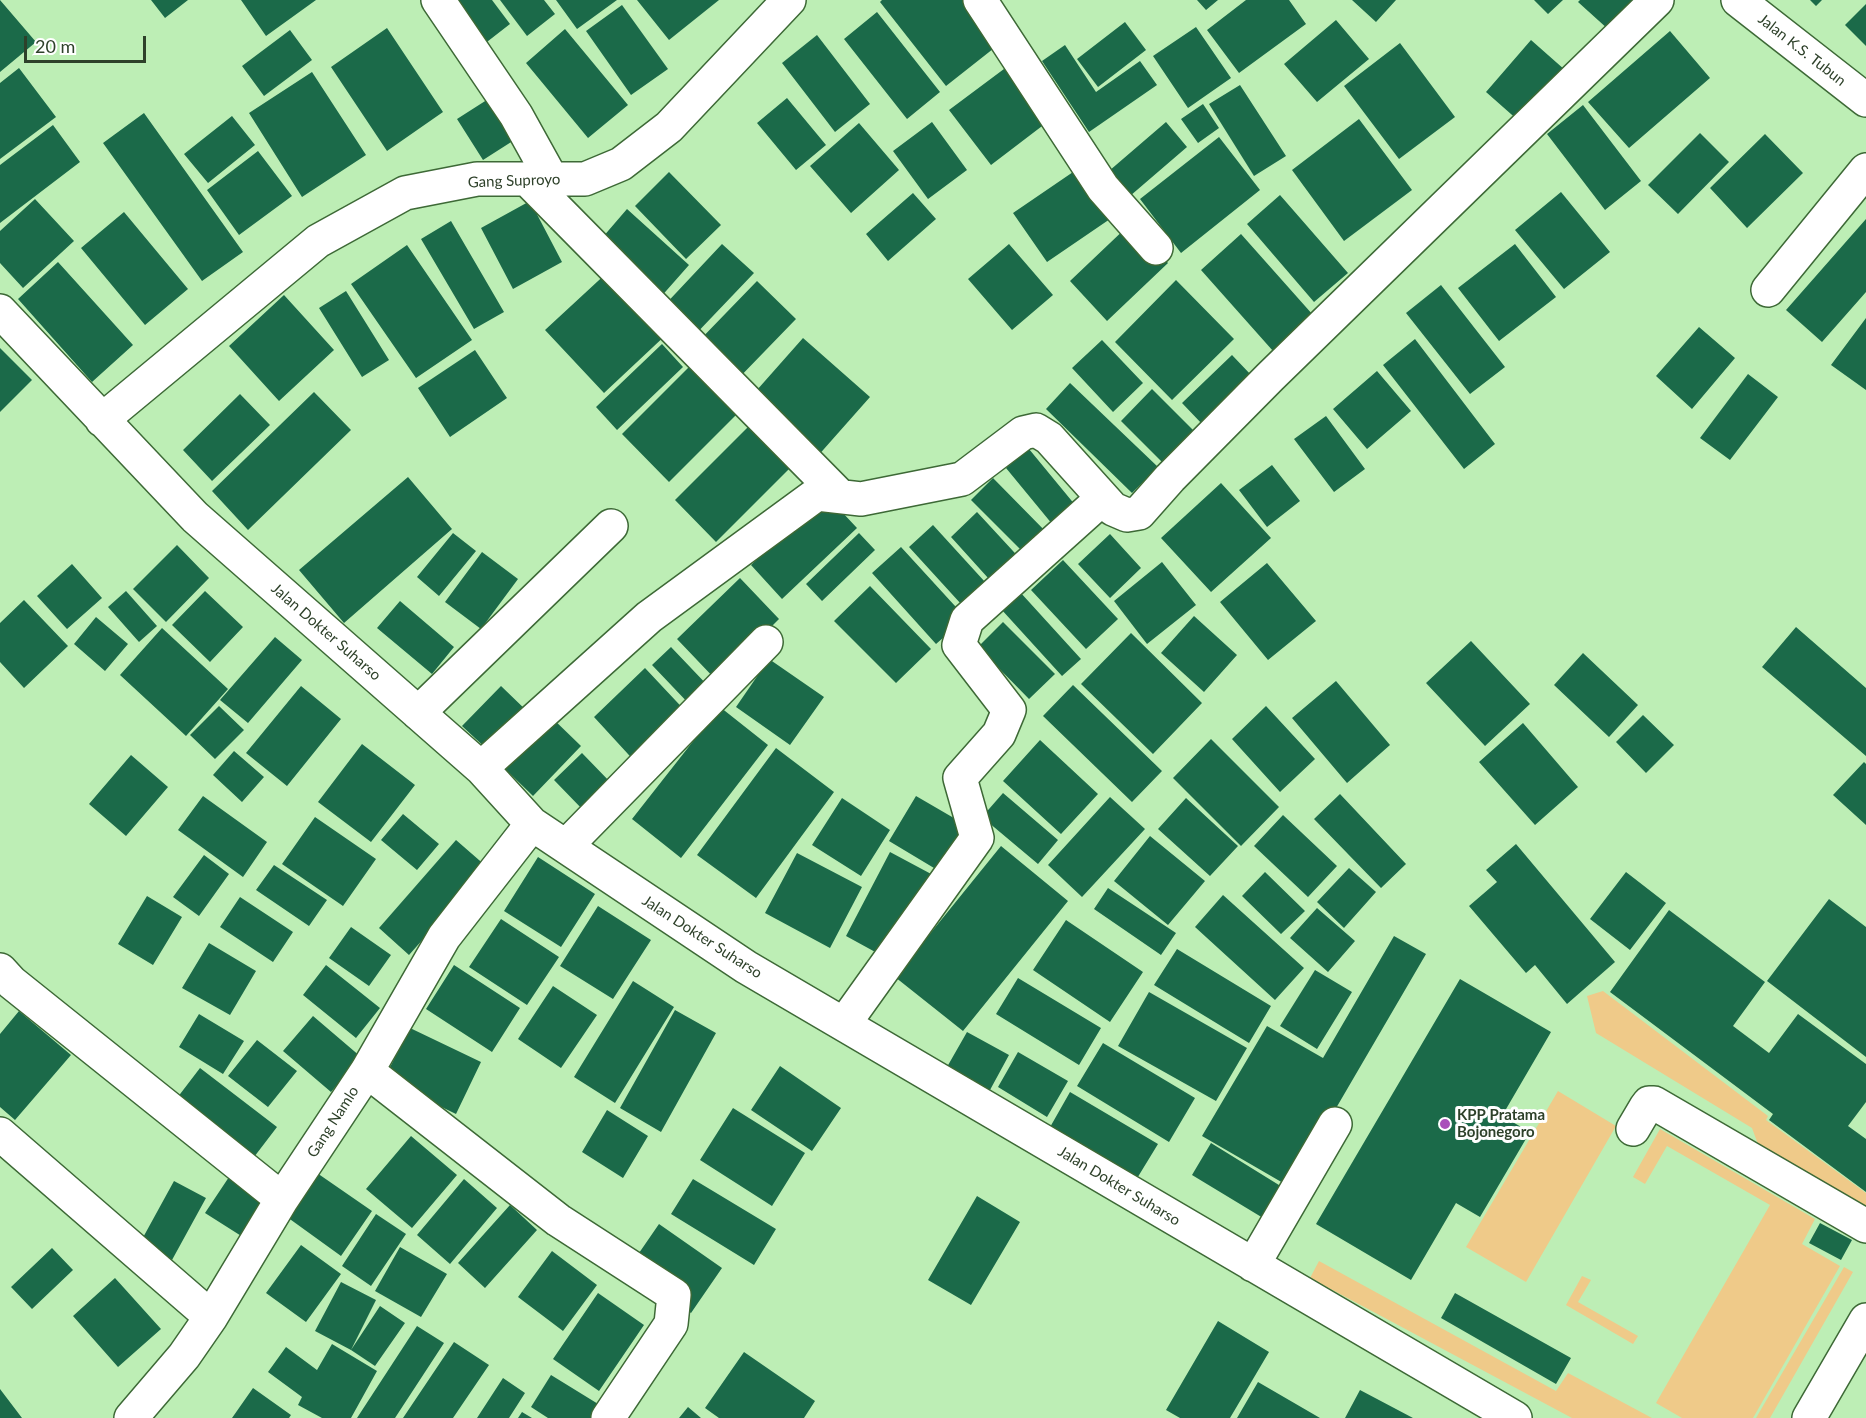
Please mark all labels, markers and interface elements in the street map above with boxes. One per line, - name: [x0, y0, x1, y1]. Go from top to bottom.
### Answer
- street label: Jalan K.S. Tubun: [1755, 10, 1849, 90]
- scale bar: [27, 24, 148, 62]
- text: 20 m: [35, 35, 75, 57]
- street label: Gang Suproyo: [467, 170, 561, 192]
- street label: Jalan Dokter Suharso: [268, 580, 384, 684]
- street label: Jalan Dokter Suharso: [639, 892, 765, 982]
- street label: Gang Namlo: [303, 1083, 363, 1161]
- place label: KPP Pratama Bojonegoro: [1457, 1106, 1545, 1141]
- marker: KPP Pratama Bojonegoro: [1438, 1117, 1452, 1131]
- street label: Jalan Dokter Suharso: [1055, 1142, 1183, 1230]

